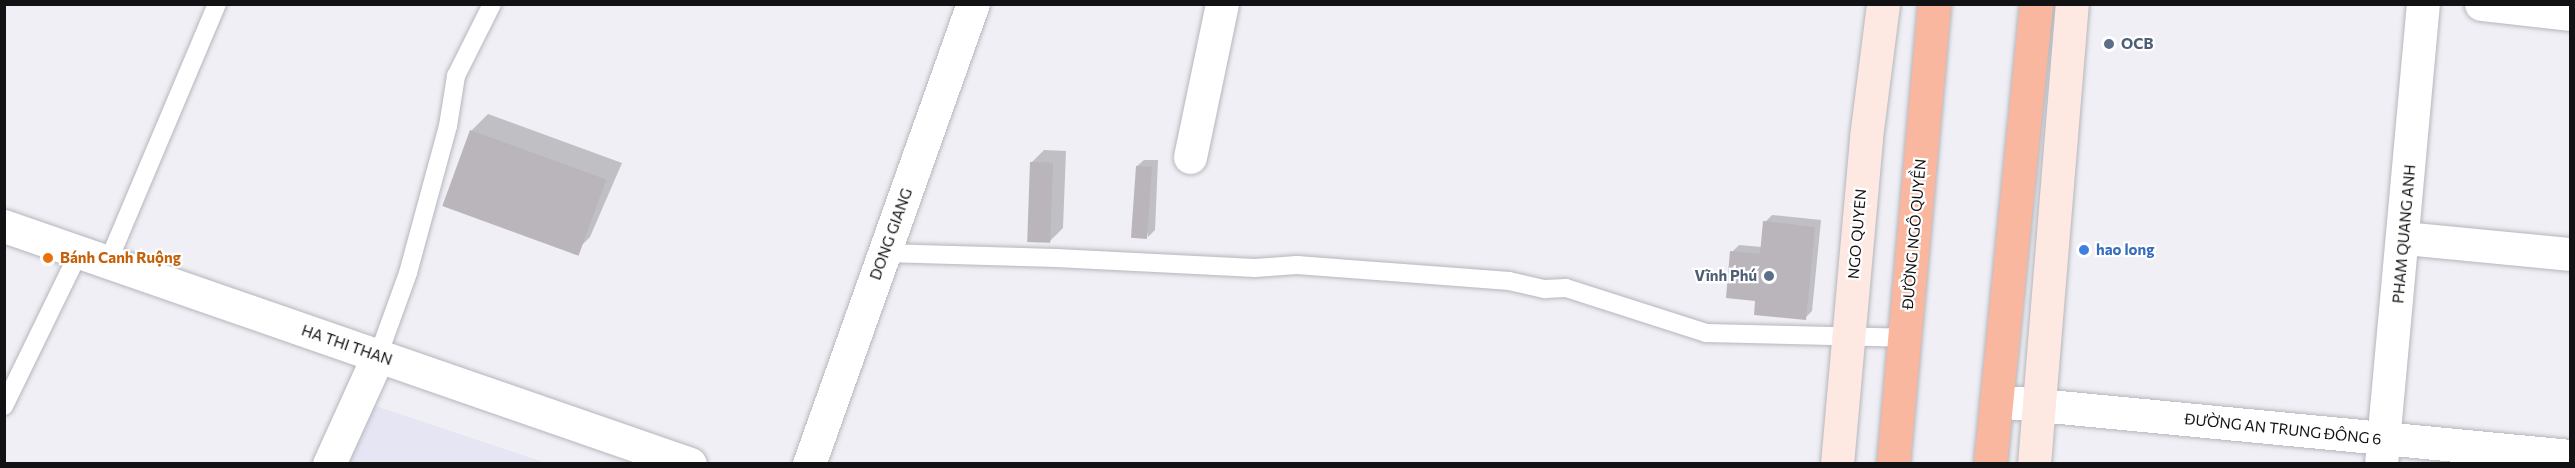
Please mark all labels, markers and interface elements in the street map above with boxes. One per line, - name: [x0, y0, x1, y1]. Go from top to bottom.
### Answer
- place label: OCB: [2121, 35, 2153, 53]
- marker: OCB: [2102, 37, 2116, 51]
- street label: ĐƯỜNG NGÔ QUYỀN: [1898, 158, 1930, 310]
- street label: PHAM QUANG ANH: [2389, 164, 2419, 304]
- street label: DONG GIANG: [866, 186, 916, 282]
- street label: NGO QUYEN: [1844, 188, 1870, 280]
- place label: hao long: [2096, 241, 2154, 259]
- marker: hao long: [2077, 243, 2091, 257]
- place label: Bánh Canh Ruộng: [60, 249, 181, 267]
- marker: Bánh Canh Ruộng: [41, 251, 55, 265]
- place label: Vĩnh Phú: [1695, 267, 1757, 285]
- marker: Vĩnh Phú: [1762, 269, 1776, 283]
- street label: HA THI THAN: [299, 321, 395, 369]
- street label: ĐƯỜNG AN TRUNG ĐÔNG 6: [2184, 410, 2382, 448]

